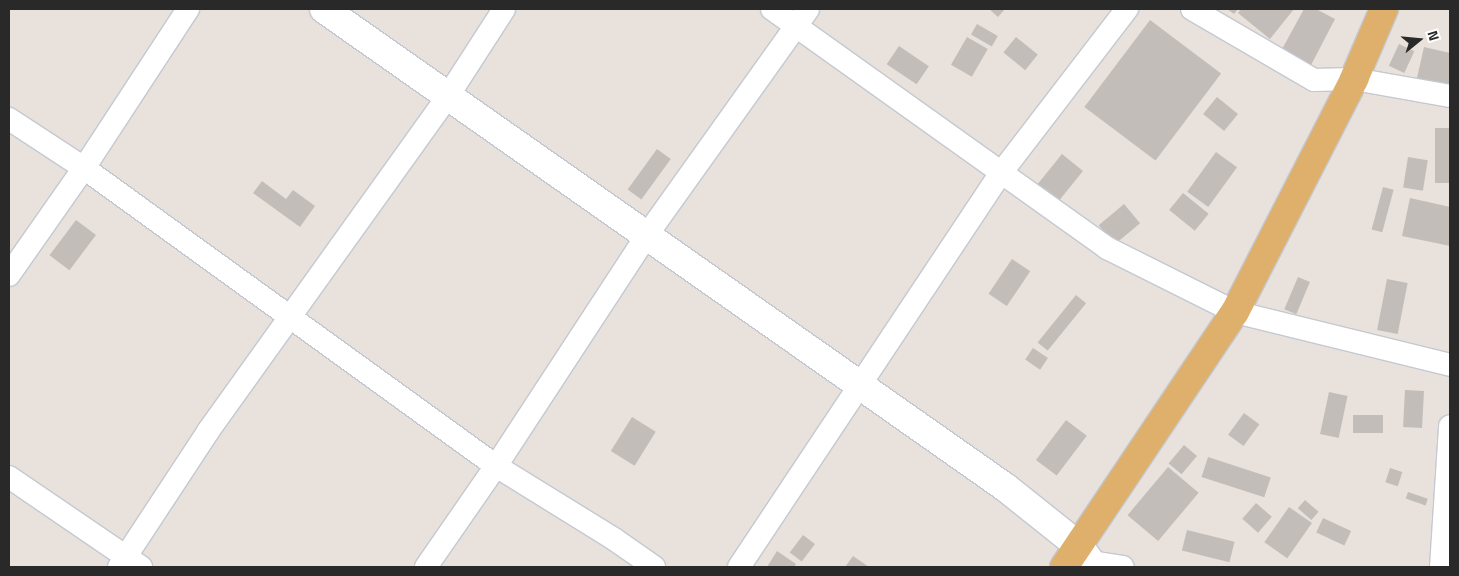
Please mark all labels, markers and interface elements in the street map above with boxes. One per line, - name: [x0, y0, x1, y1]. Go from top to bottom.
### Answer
- north arrow: [1394, 15, 1444, 65]
- text: N: [1422, 28, 1445, 43]

